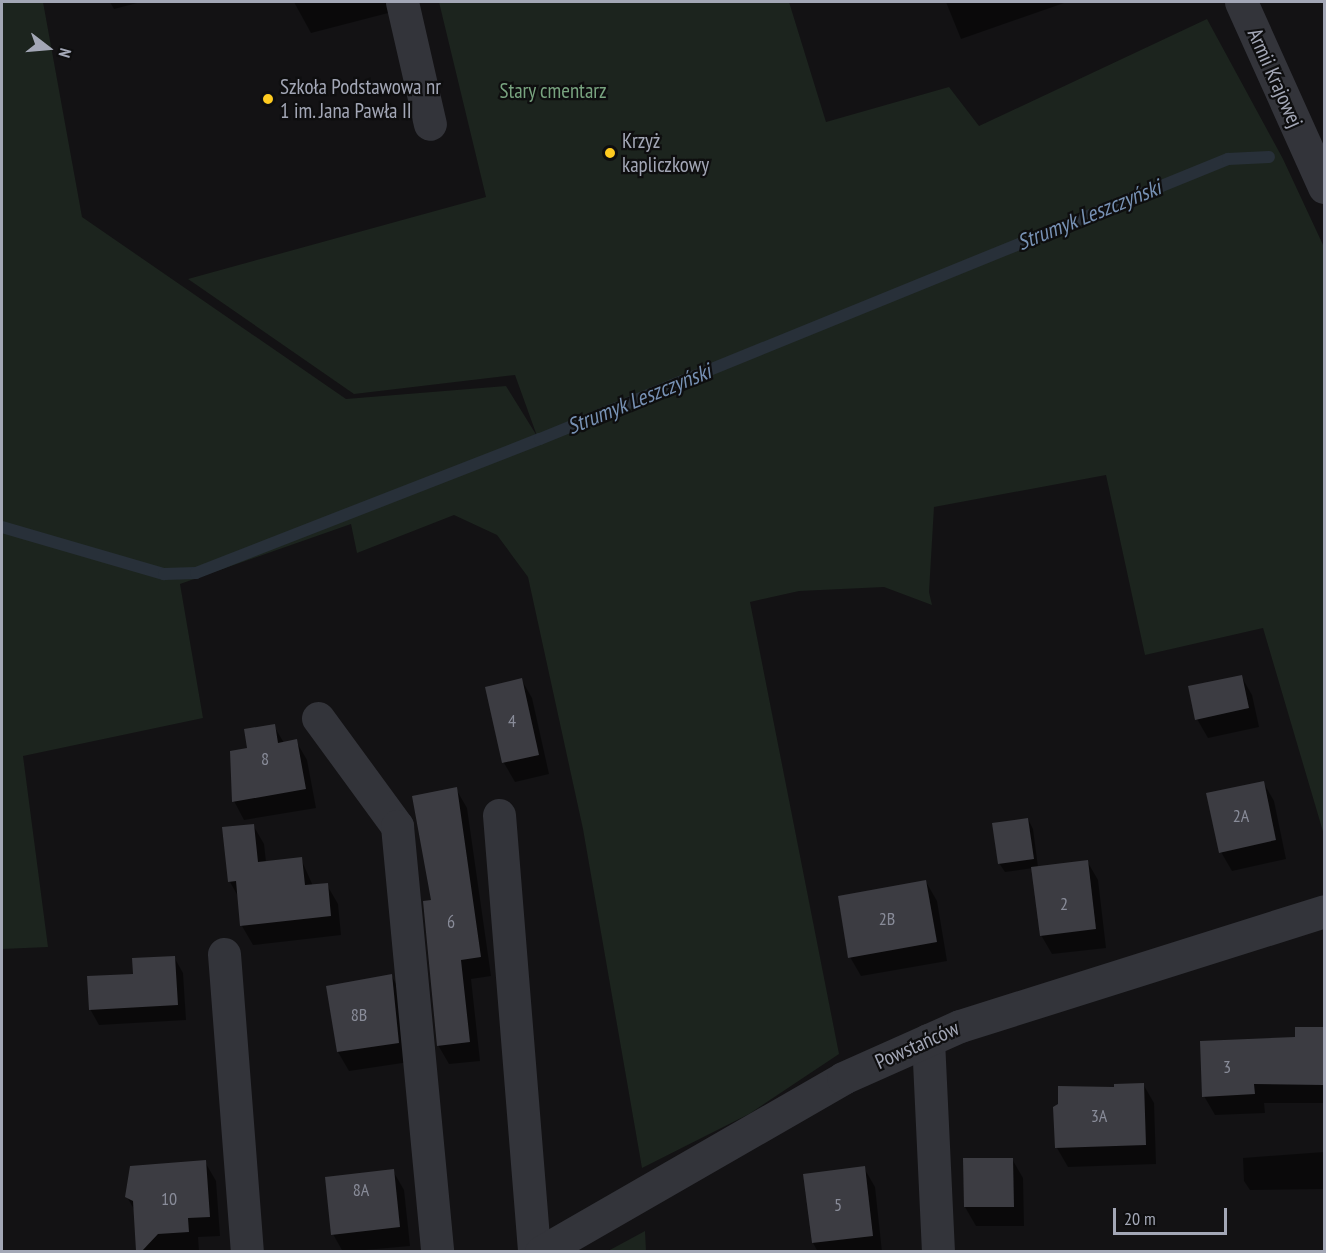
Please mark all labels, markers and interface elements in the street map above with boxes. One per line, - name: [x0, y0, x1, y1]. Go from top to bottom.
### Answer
- north arrow: [18, 18, 78, 78]
- street label: Armii Krajowej: [1242, 25, 1308, 131]
- text: N: [55, 46, 76, 60]
- place label: Szkoła Podstawowa nr 1 im. Jana Pawła II: [280, 74, 441, 124]
- park label: Stary cmentarz: [499, 78, 607, 104]
- marker: Szkoła Podstawowa nr 1 im. Jana Pawła II: [261, 92, 275, 106]
- place label: Krzyż kapliczkowy: [622, 128, 709, 178]
- marker: Krzyż kapliczkowy: [603, 146, 617, 160]
- water label: Strumyk Leszczyński: [1013, 174, 1165, 256]
- water label: Strumyk Leszczyński: [563, 358, 715, 440]
- house number: 4: [508, 710, 516, 732]
- house number: 8: [261, 748, 269, 770]
- house number: 2A: [1233, 805, 1249, 827]
- house number: 2: [1060, 893, 1068, 915]
- house number: 2B: [879, 908, 895, 930]
- house number: 6: [447, 911, 455, 933]
- house number: 8B: [351, 1004, 367, 1026]
- street label: Powstańców: [871, 1015, 963, 1075]
- house number: 3: [1223, 1056, 1231, 1078]
- house number: 3A: [1091, 1105, 1107, 1127]
- house number: 8A: [353, 1179, 369, 1201]
- house number: 10: [161, 1188, 177, 1210]
- house number: 5: [834, 1194, 842, 1216]
- scale bar: [1116, 1196, 1230, 1234]
- text: 20 m: [1124, 1207, 1156, 1230]

